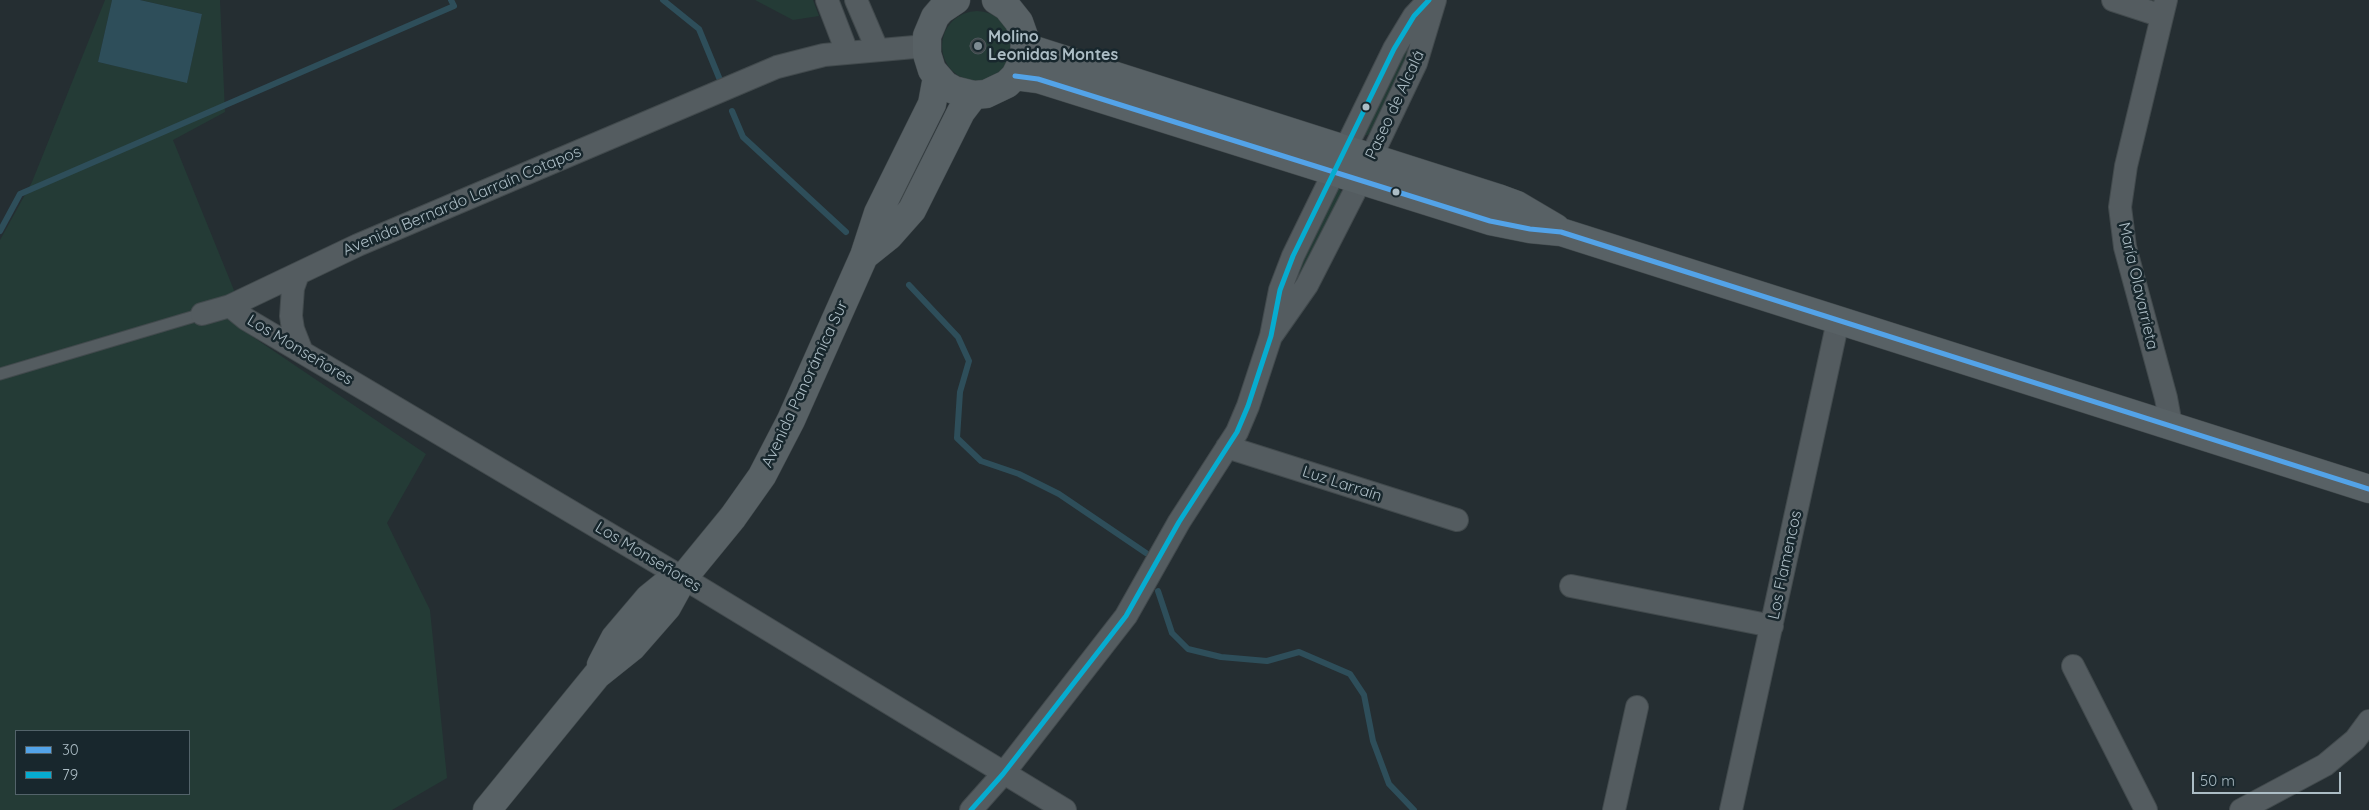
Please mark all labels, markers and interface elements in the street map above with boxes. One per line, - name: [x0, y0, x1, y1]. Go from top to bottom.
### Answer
- place label: Molino Leonidas Montes: [988, 27, 1118, 65]
- marker: Molino Leonidas Montes: [972, 40, 984, 52]
- street label: Paseo de Alcalá: [1361, 47, 1429, 163]
- unlabelled marker: [1361, 102, 1371, 112]
- street label: Avenida Bernardo Larraín Cotapos: [340, 142, 584, 260]
- unlabelled marker: [1391, 187, 1401, 197]
- street label: María Olavarrieta: [2114, 220, 2162, 352]
- street label: Avenida Panorámica Sur: [758, 297, 852, 471]
- street label: Los Monseñores: [244, 311, 356, 389]
- street label: Luz Larraín: [1300, 462, 1384, 506]
- street label: Los Flamencos: [1764, 509, 1806, 621]
- street label: Los Monseñores: [592, 518, 704, 596]
- legend: [15, 730, 190, 795]
- text: 30: [62, 740, 79, 759]
- scale bar: [2194, 762, 2343, 794]
- text: 79: [62, 765, 78, 784]
- text: 50 m: [2200, 771, 2235, 790]

